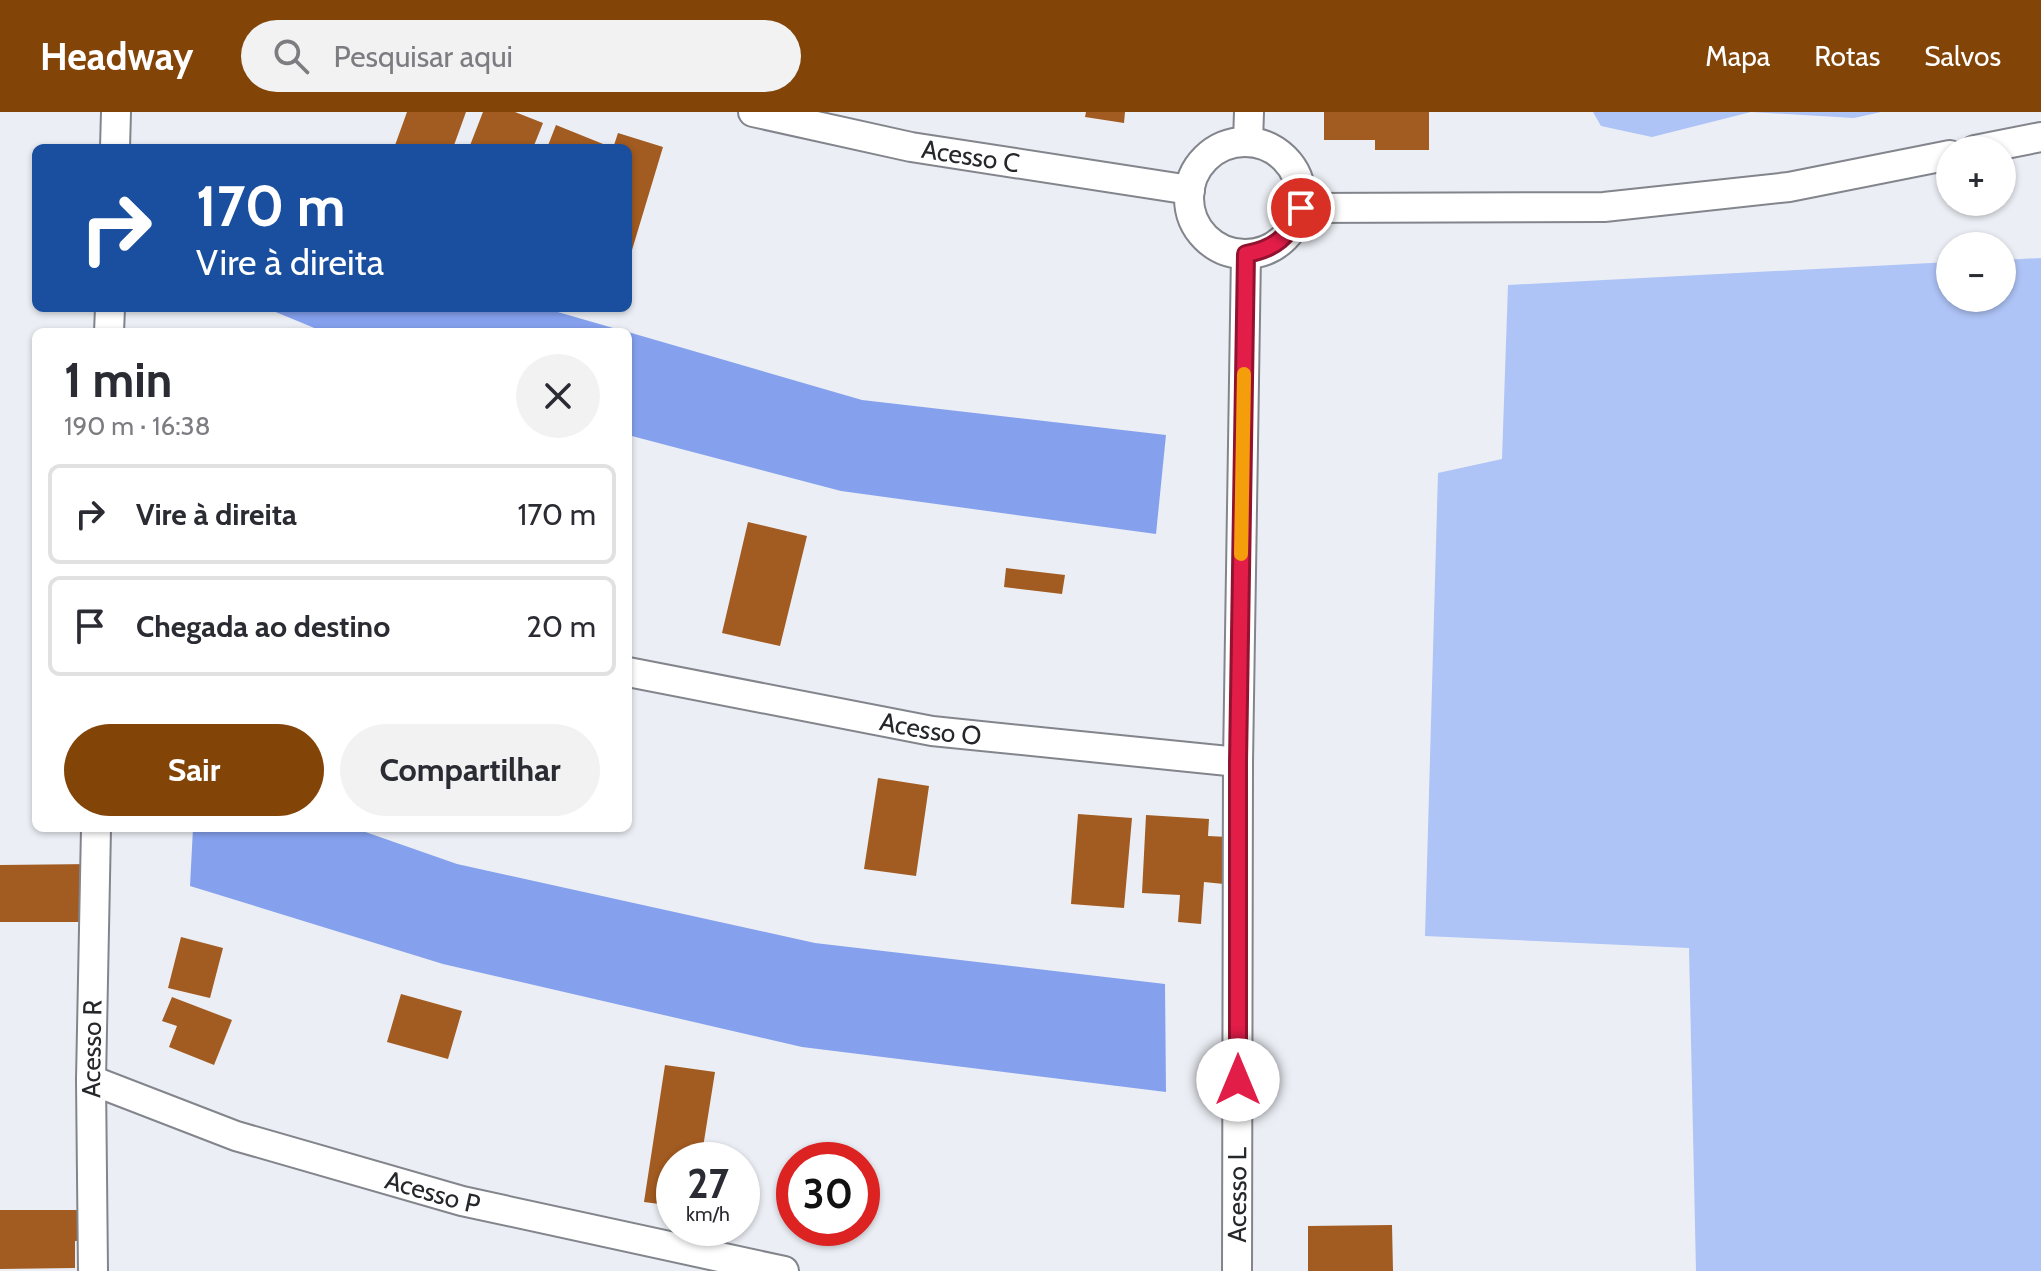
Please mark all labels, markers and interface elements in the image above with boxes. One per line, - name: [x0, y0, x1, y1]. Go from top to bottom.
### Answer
- search box: [241, 20, 801, 92]
- text: Headway: [40, 33, 193, 80]
- icon: search: [269, 34, 313, 78]
- text: Pesquisar aqui: [333, 38, 513, 75]
- text: Mapa: [1705, 39, 1770, 73]
- text: Rotas: [1814, 39, 1880, 73]
- text: Salvos: [1924, 39, 2001, 73]
- street label: Acesso C: [919, 133, 1022, 179]
- map controls: [1936, 136, 2016, 312]
- button: +: [1936, 136, 2016, 216]
- text: 170 m: [196, 172, 346, 240]
- pin: [1267, 174, 1335, 242]
- icon: right: [64, 176, 168, 280]
- icon: arrive: [1279, 186, 1323, 230]
- button: −: [1936, 232, 2016, 312]
- text: Vire à direita: [196, 240, 384, 284]
- text: 1 min: [64, 351, 172, 409]
- button: close: [516, 354, 600, 438]
- text: 190 m · 16:38: [64, 410, 210, 442]
- icon: right: [68, 492, 112, 536]
- text: Vire à direita: [136, 496, 297, 533]
- text: 170 m: [517, 496, 596, 533]
- icon: arrive: [68, 604, 112, 648]
- text: Chegada ao destino: [136, 608, 390, 645]
- text: 20 m: [526, 608, 596, 645]
- street label: Acesso O: [877, 705, 983, 752]
- button: Sair: [64, 724, 324, 816]
- button: Compartilhar: [340, 724, 600, 816]
- street label: Acesso R: [75, 999, 109, 1098]
- position arrow: [1196, 1038, 1280, 1122]
- speed limit sign: 30: [776, 1142, 880, 1246]
- street label: Acesso L: [1221, 1147, 1253, 1243]
- text: 27: [687, 1159, 729, 1208]
- street label: Acesso P: [381, 1164, 483, 1220]
- text: km/h: [686, 1202, 730, 1226]

